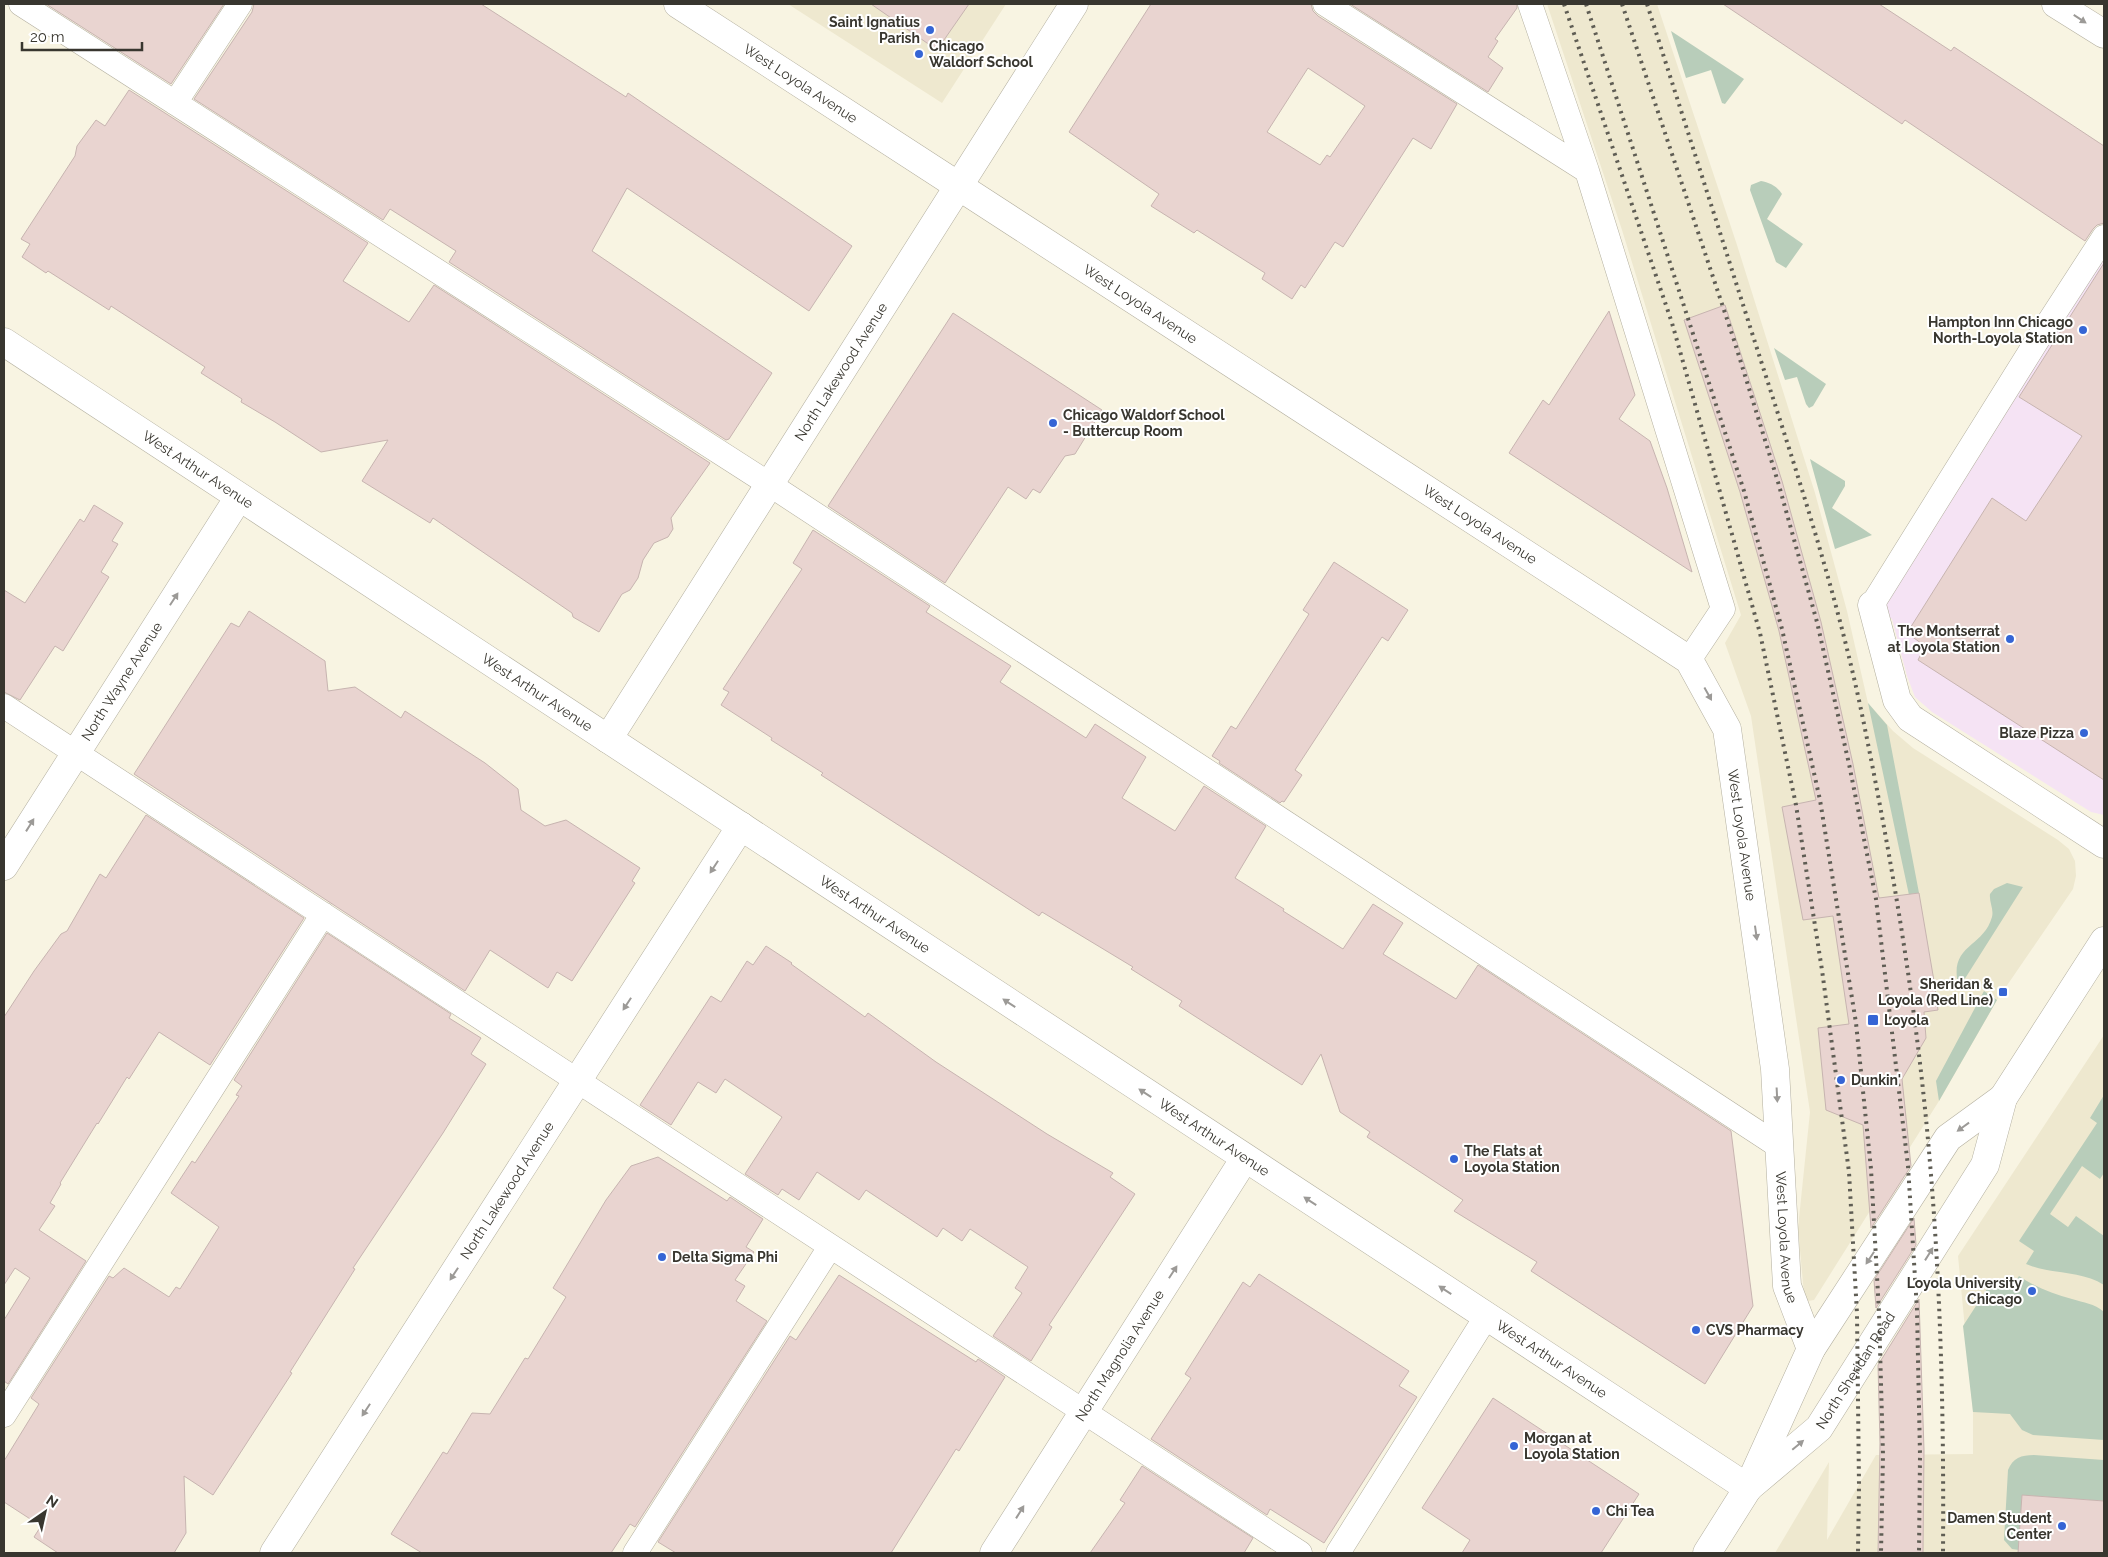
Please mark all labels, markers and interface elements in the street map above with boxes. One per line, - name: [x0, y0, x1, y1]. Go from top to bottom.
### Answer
- place label: Saint Ignatius Parish: [829, 14, 920, 46]
- one-way arrow: [2074, 14, 2087, 24]
- scale bar: [22, 20, 142, 52]
- marker: Saint Ignatius Parish: [924, 24, 936, 36]
- text: 20 m: [30, 28, 65, 46]
- place label: Chicago Waldorf School: [929, 38, 1033, 70]
- street label: West Loyola Avenue: [741, 41, 860, 126]
- marker: Chicago Waldorf School: [913, 48, 925, 60]
- street label: West Loyola Avenue: [1080, 261, 1200, 347]
- street label: North Lakewood Avenue: [791, 300, 891, 444]
- place label: Hampton Inn Chicago North-Loyola Station: [1928, 314, 2074, 346]
- marker: Hampton Inn Chicago North-Loyola Station: [2077, 324, 2089, 336]
- place label: Chicago Waldorf School - Buttercup Room: [1063, 407, 1225, 439]
- marker: Chicago Waldorf School - Buttercup Room: [1047, 417, 1059, 429]
- street label: West Arthur Avenue: [140, 427, 256, 512]
- street label: West Loyola Avenue: [1420, 482, 1540, 567]
- one-way arrow: [169, 592, 178, 606]
- street label: North Wayne Avenue: [78, 619, 165, 744]
- place label: The Montserrat at Loyola Station: [1888, 623, 2001, 655]
- marker: The Montserrat at Loyola Station: [2004, 633, 2016, 645]
- street label: West Arthur Avenue: [479, 650, 596, 734]
- one-way arrow: [1704, 687, 1712, 702]
- place label: Blaze Pizza: [1999, 725, 2074, 741]
- marker: Blaze Pizza: [2078, 727, 2090, 739]
- street label: West Loyola Avenue: [1725, 768, 1759, 902]
- one-way arrow: [25, 818, 35, 831]
- one-way arrow: [709, 861, 719, 874]
- street label: West Arthur Avenue: [817, 872, 933, 956]
- one-way arrow: [1752, 926, 1760, 942]
- place label: Sheridan & Loyola (Red Line): [1878, 976, 1993, 1008]
- marker: Sheridan & Loyola (Red Line): [1997, 986, 2009, 998]
- one-way arrow: [622, 998, 631, 1011]
- one-way arrow: [1002, 998, 1016, 1008]
- place label: Loyola: [1884, 1012, 1929, 1028]
- marker: Loyola: [1866, 1013, 1880, 1027]
- place label: Dunkin': [1851, 1072, 1901, 1088]
- marker: Dunkin': [1835, 1074, 1847, 1086]
- one-way arrow: [1773, 1087, 1781, 1103]
- one-way arrow: [1138, 1088, 1151, 1097]
- street label: West Arthur Avenue: [1156, 1095, 1272, 1179]
- street label: North Lakewood Avenue: [457, 1119, 557, 1262]
- one-way arrow: [1957, 1122, 1970, 1132]
- place label: The Flats at Loyola Station: [1464, 1143, 1560, 1175]
- marker: The Flats at Loyola Station: [1448, 1153, 1460, 1165]
- street label: West Loyola Avenue: [1773, 1171, 1801, 1305]
- one-way arrow: [1303, 1196, 1316, 1206]
- one-way arrow: [1924, 1248, 1934, 1261]
- place label: Delta Sigma Phi: [672, 1249, 778, 1265]
- marker: Delta Sigma Phi: [656, 1251, 668, 1263]
- one-way arrow: [1865, 1252, 1875, 1265]
- one-way arrow: [1168, 1265, 1177, 1278]
- one-way arrow: [449, 1267, 459, 1280]
- place label: Loyola University Chicago: [1907, 1275, 2023, 1307]
- marker: Loyola University Chicago: [2026, 1285, 2038, 1297]
- one-way arrow: [1439, 1286, 1452, 1295]
- street label: North Magnolia Avenue: [1072, 1287, 1167, 1424]
- street label: North Sheridan Road: [1813, 1309, 1898, 1432]
- street label: West Arthur Avenue: [1493, 1317, 1610, 1401]
- place label: CVS Pharmacy: [1706, 1322, 1804, 1338]
- marker: CVS Pharmacy: [1690, 1324, 1702, 1336]
- one-way arrow: [361, 1404, 371, 1417]
- place label: Morgan at Loyola Station: [1524, 1430, 1620, 1462]
- marker: Morgan at Loyola Station: [1508, 1440, 1520, 1452]
- one-way arrow: [1792, 1440, 1805, 1451]
- north arrow: [20, 1487, 70, 1537]
- text: N: [43, 1492, 61, 1511]
- place label: Chi Tea: [1606, 1503, 1654, 1519]
- one-way arrow: [1015, 1505, 1024, 1519]
- marker: Chi Tea: [1590, 1505, 1602, 1517]
- place label: Damen Student Center: [1947, 1510, 2053, 1542]
- marker: Damen Student Center: [2056, 1520, 2068, 1532]

